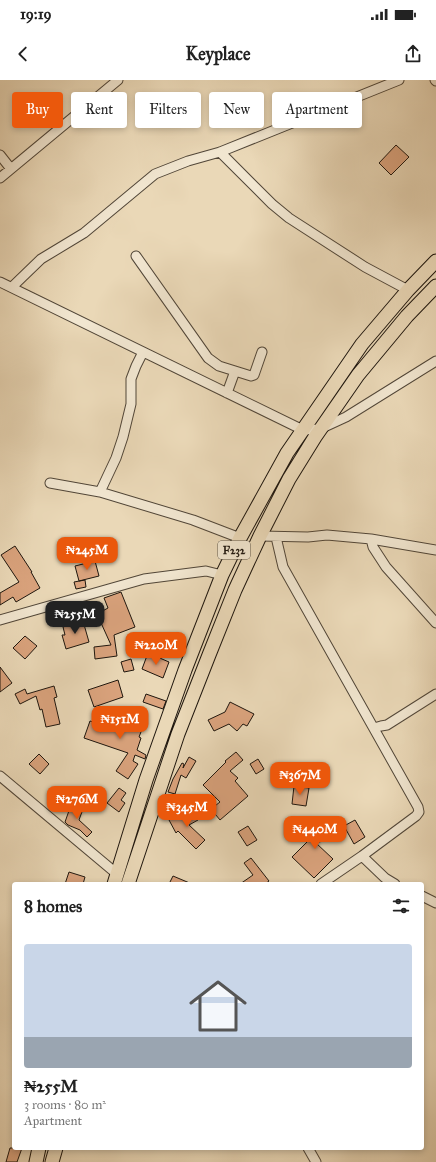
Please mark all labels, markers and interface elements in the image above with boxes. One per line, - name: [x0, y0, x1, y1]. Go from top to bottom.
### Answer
- text: 19:19: [20, 5, 52, 23]
- icon: back: [12, 43, 34, 65]
- text: Keyplace: [186, 43, 250, 65]
- icon: share: [402, 43, 424, 65]
- chip: Buy: [12, 92, 63, 128]
- chip: Rent: [71, 92, 127, 128]
- chip: Filters: [135, 92, 201, 128]
- chip: New: [209, 92, 264, 128]
- chip: Apartment: [272, 92, 362, 128]
- pin: ₦245M: [59, 537, 115, 571]
- road number: F232: [218, 541, 250, 559]
- text: ₦245M: [66, 542, 108, 558]
- pin: ₦255M: [47, 601, 103, 635]
- text: ₦255M: [54, 606, 96, 622]
- pin: ₦220M: [128, 632, 184, 666]
- text: ₦220M: [134, 637, 178, 653]
- pin: ₦151M: [92, 706, 148, 740]
- text: ₦151M: [100, 711, 140, 727]
- pin: ₦367M: [272, 762, 328, 796]
- text: ₦367M: [279, 767, 321, 783]
- pin: ₦276M: [49, 786, 105, 820]
- text: ₦276M: [56, 791, 98, 807]
- pin: ₦345M: [159, 794, 215, 828]
- text: ₦345M: [166, 799, 208, 815]
- pin: ₦440M: [287, 816, 343, 850]
- text: ₦440M: [293, 821, 337, 837]
- icon: filters: [390, 895, 412, 917]
- text: 8 homes: [24, 896, 82, 917]
- icon: home: [182, 970, 254, 1042]
- text: ₦255M: [24, 1076, 78, 1097]
- text: 3 rooms · 80 m²: [24, 1097, 106, 1113]
- text: Apartment: [24, 1113, 82, 1129]

